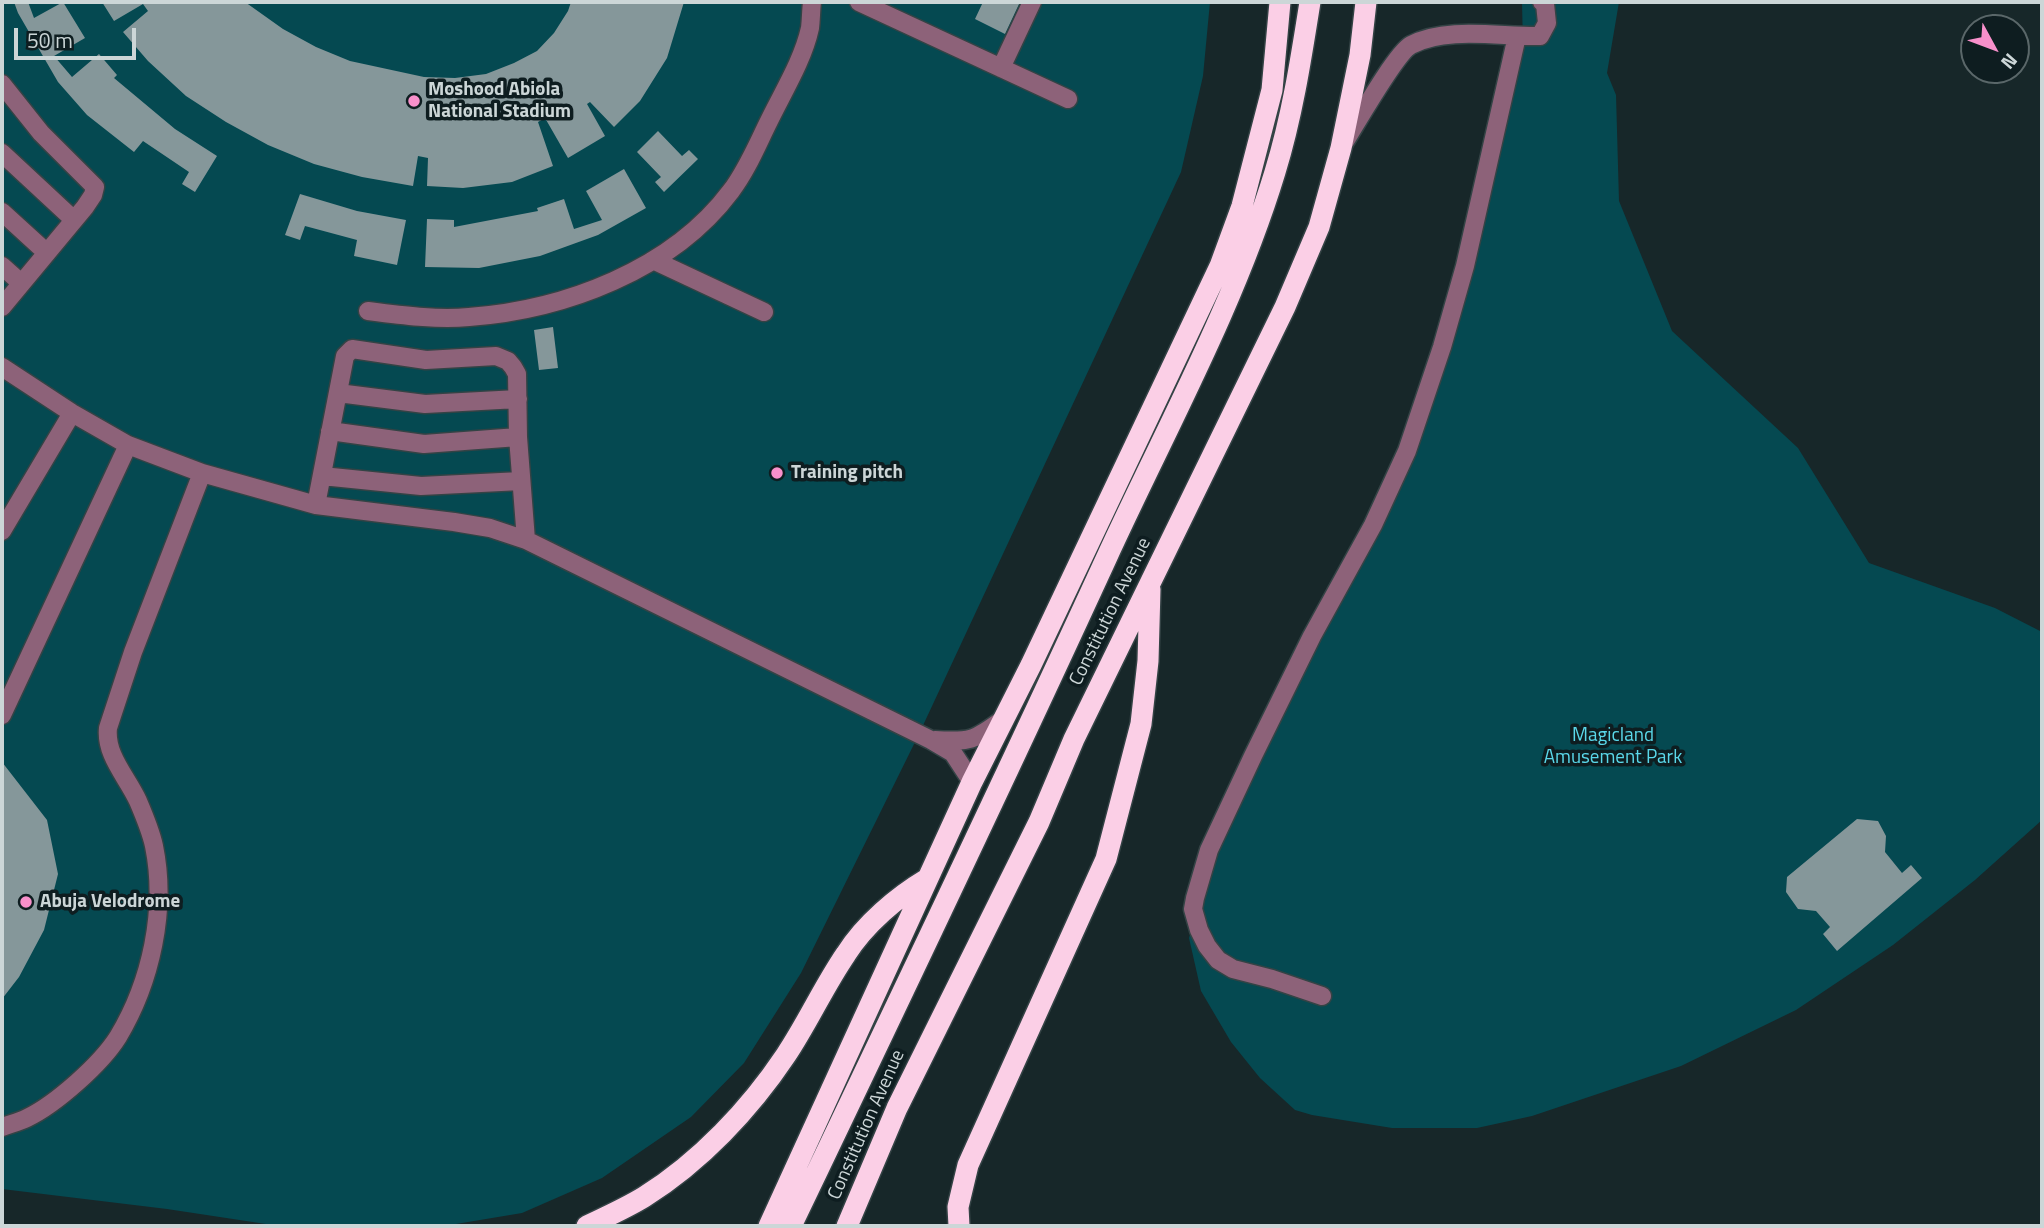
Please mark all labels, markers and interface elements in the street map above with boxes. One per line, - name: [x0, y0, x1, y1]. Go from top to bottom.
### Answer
- scale bar: [18, 14, 140, 58]
- north arrow: [1960, 14, 2030, 84]
- text: 50 m: [27, 24, 73, 56]
- text: N: [1994, 47, 2025, 76]
- place label: Moshood Abiola National Stadium: [428, 79, 571, 123]
- marker: Moshood Abiola National Stadium: [406, 93, 422, 109]
- place label: Training pitch: [791, 462, 903, 484]
- marker: Training pitch: [769, 465, 785, 481]
- street label: Constitution Avenue: [1065, 534, 1157, 690]
- park label: Magicland Amusement Park: [1544, 725, 1682, 769]
- place label: Abuja Velodrome: [40, 891, 180, 913]
- marker: Abuja Velodrome: [18, 894, 34, 910]
- street label: Constitution Avenue: [824, 1047, 910, 1203]

